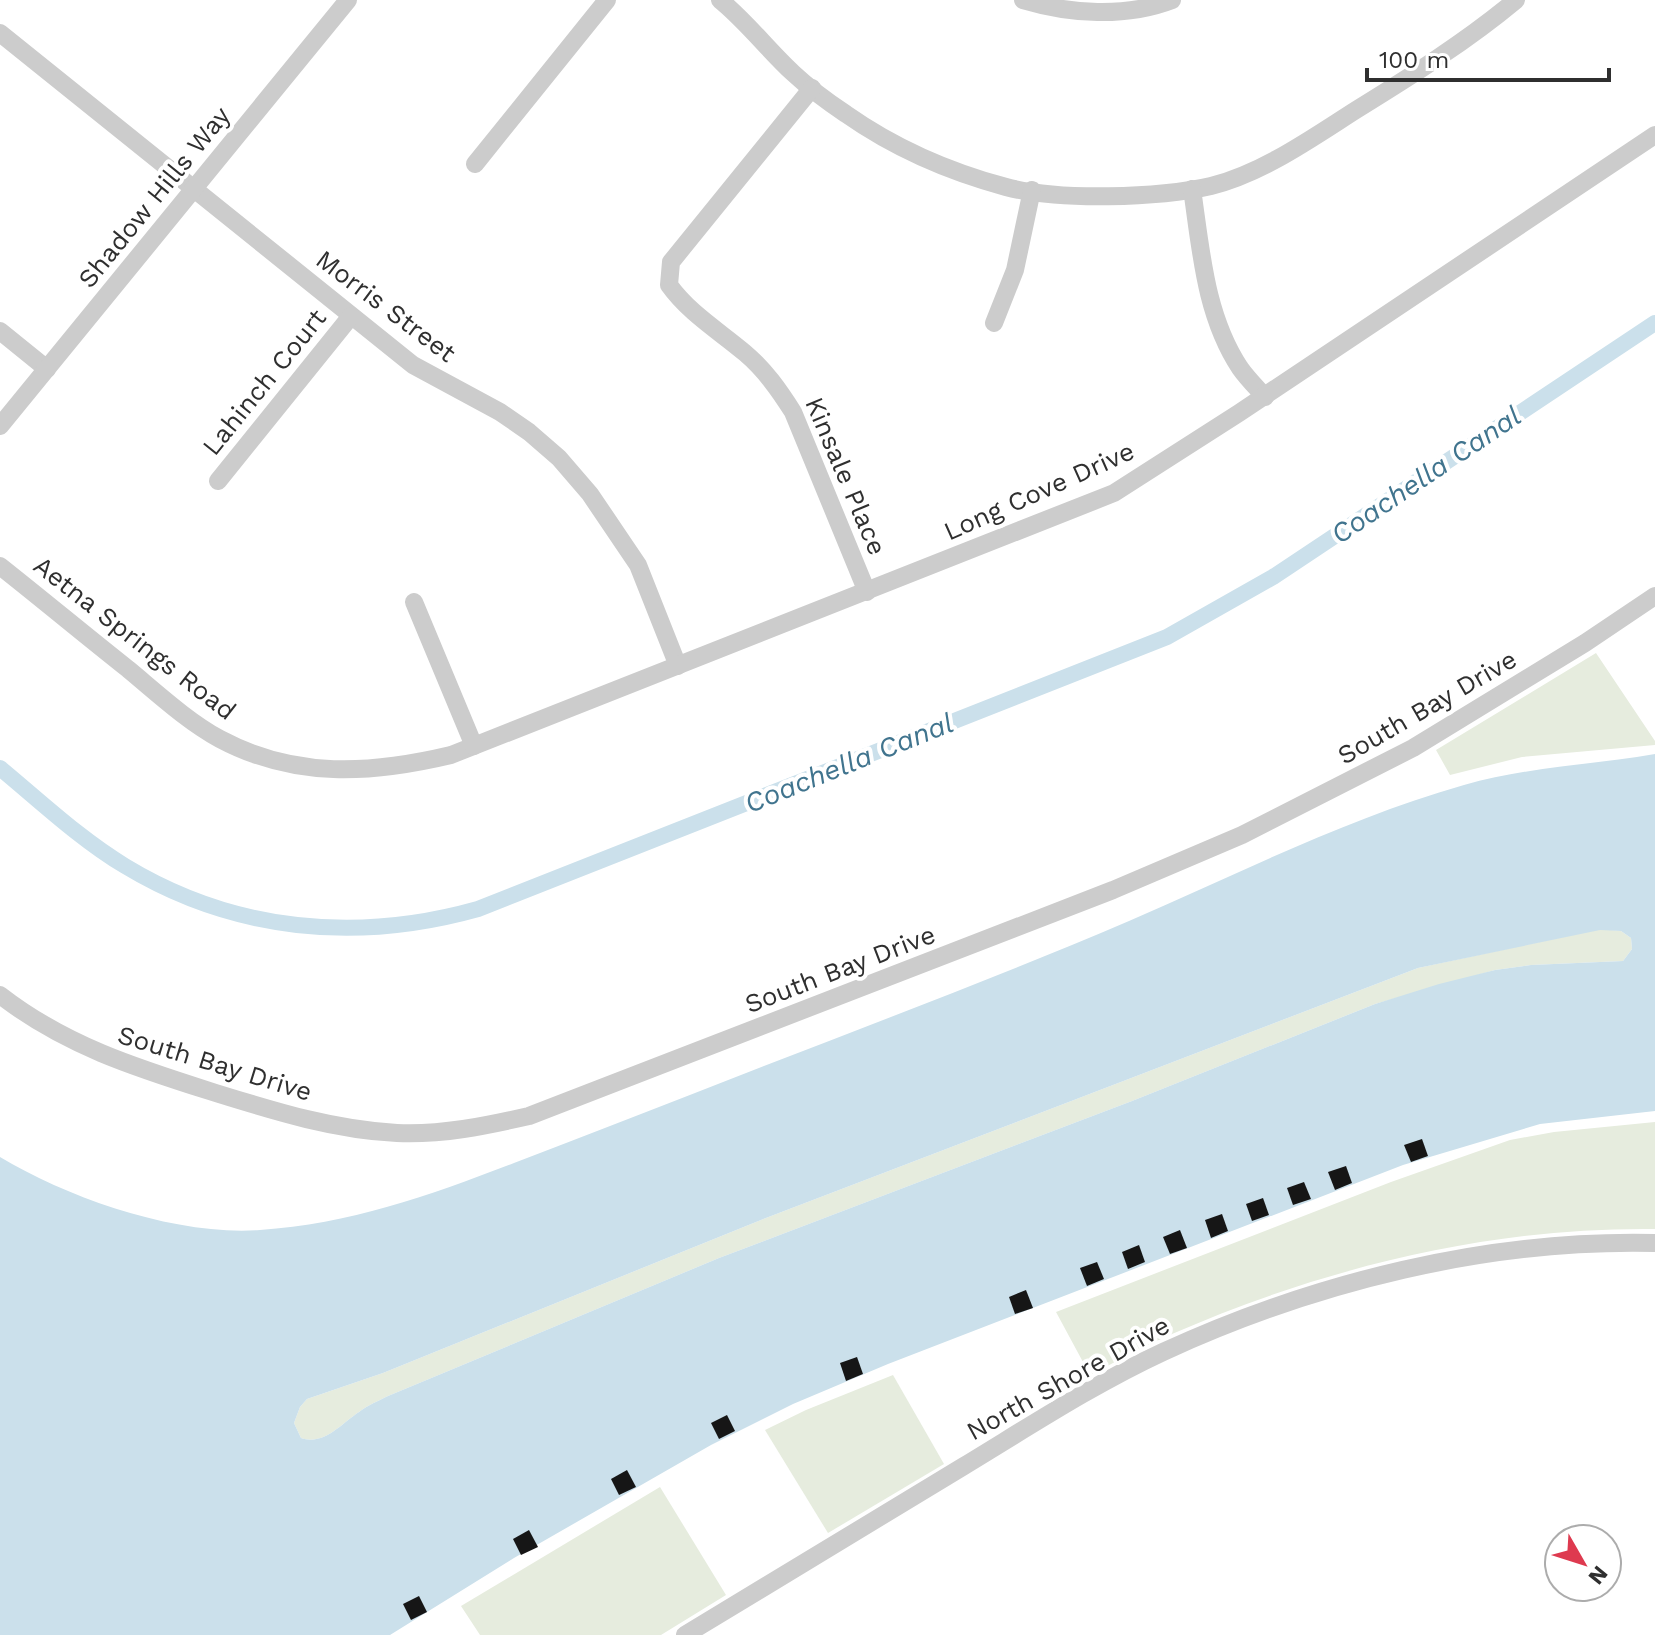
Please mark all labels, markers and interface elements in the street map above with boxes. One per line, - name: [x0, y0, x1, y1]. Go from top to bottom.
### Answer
- scale bar: [1367, 32, 1609, 82]
- text: 100 m: [1379, 46, 1449, 74]
- street label: Shadow Hills Way: [72, 100, 237, 294]
- street label: Morris Street: [310, 244, 462, 368]
- street label: Lahinch Court: [196, 303, 332, 461]
- street label: Kinsale Place: [799, 393, 893, 559]
- water label: Coachella Canal: [1325, 399, 1527, 551]
- street label: Long Cove Drive: [939, 436, 1139, 546]
- street label: Aetna Springs Road: [28, 550, 242, 726]
- street label: South Bay Drive: [1332, 644, 1522, 770]
- water label: Coachella Canal: [740, 706, 958, 820]
- street label: South Bay Drive: [741, 919, 939, 1019]
- street label: South Bay Drive: [114, 1019, 316, 1107]
- street label: North Shore Drive: [961, 1310, 1175, 1446]
- north arrow: [1543, 1523, 1623, 1603]
- text: N: [1583, 1561, 1613, 1589]

